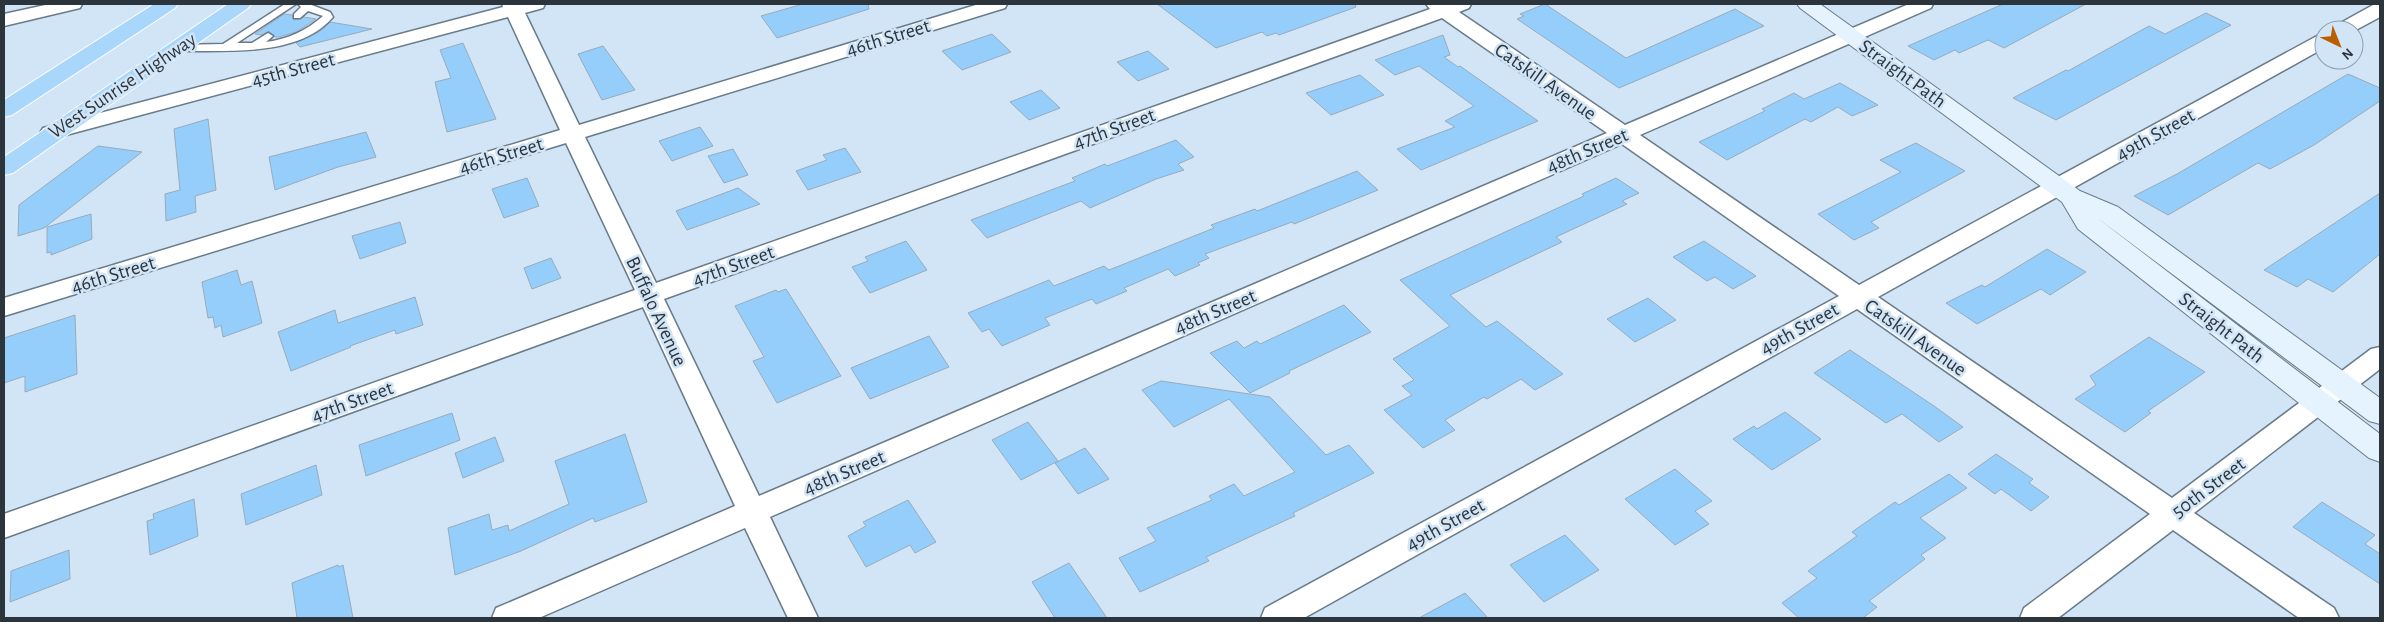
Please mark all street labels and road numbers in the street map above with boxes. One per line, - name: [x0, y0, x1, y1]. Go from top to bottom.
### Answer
- street label: 46th Street: [844, 16, 933, 60]
- street label: West Sunrise Highway: [45, 29, 200, 142]
- street label: Straight Path: [1855, 36, 1950, 112]
- street label: Catskill Avenue: [1491, 40, 1600, 124]
- street label: 45th Street: [250, 49, 338, 91]
- street label: 47th Street: [1071, 105, 1158, 153]
- street label: 49th Street: [2113, 105, 2199, 165]
- street label: 48th Street: [1544, 125, 1632, 177]
- street label: 46th Street: [457, 134, 546, 178]
- street label: 47th Street: [690, 242, 777, 290]
- street label: 46th Street: [69, 253, 158, 297]
- street label: Buffalo Avenue: [622, 254, 690, 369]
- street label: 48th Street: [1172, 286, 1260, 338]
- street label: Straight Path: [2175, 289, 2268, 367]
- street label: Catskill Avenue: [1861, 296, 1970, 380]
- street label: 49th Street: [1757, 299, 1843, 359]
- street label: 47th Street: [309, 378, 396, 426]
- street label: 48th Street: [801, 447, 889, 499]
- street label: 50th Street: [2168, 454, 2249, 522]
- street label: 49th Street: [1403, 495, 1489, 555]

